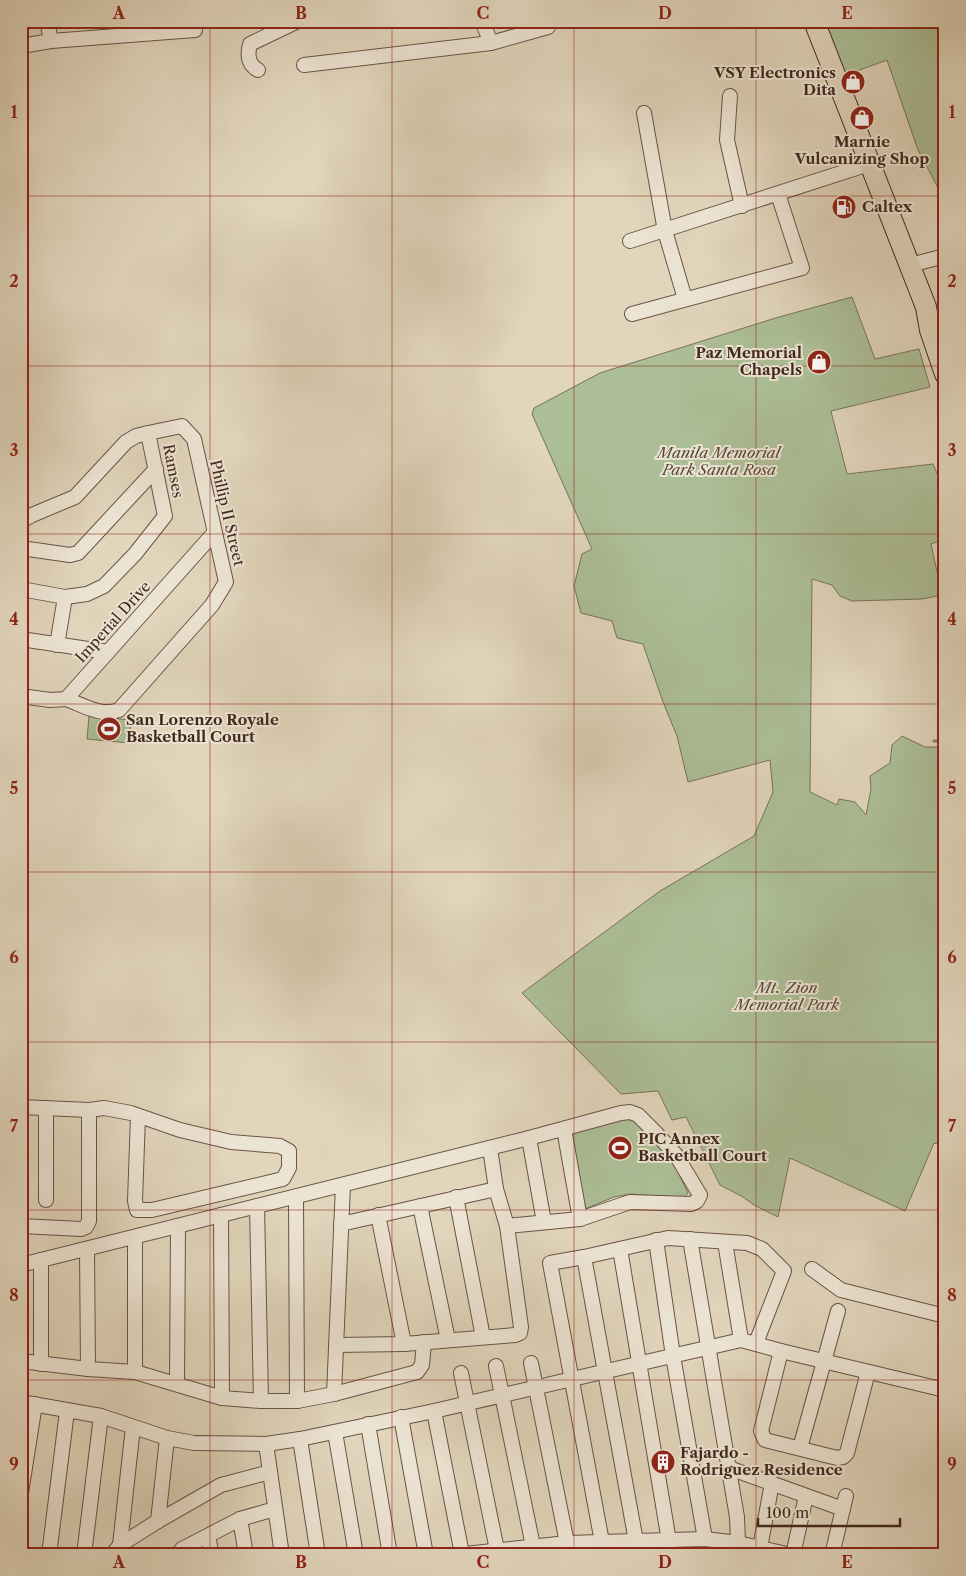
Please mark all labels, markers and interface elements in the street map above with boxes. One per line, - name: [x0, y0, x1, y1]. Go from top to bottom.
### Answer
- text: A: [112, 3, 126, 23]
- text: B: [295, 3, 307, 23]
- text: C: [477, 3, 489, 23]
- text: D: [658, 3, 672, 23]
- text: E: [841, 3, 853, 23]
- place label: VSY Electronics Dita: [713, 63, 836, 99]
- shop icon: VSY Electronics Dita: [840, 69, 866, 95]
- text: 1: [10, 102, 18, 122]
- text: 1: [948, 102, 956, 122]
- shop icon: Marnie Vulcanizing Shop: [849, 105, 875, 131]
- place label: Marnie Vulcanizing Shop: [794, 132, 929, 168]
- fuel station icon: Caltex: [831, 194, 857, 220]
- place label: Caltex: [862, 197, 912, 216]
- text: 2: [9, 271, 19, 291]
- text: 2: [947, 271, 957, 291]
- place label: Paz Memorial Chapels: [695, 343, 802, 379]
- shop icon: Paz Memorial Chapels: [806, 349, 832, 375]
- text: 3: [9, 440, 19, 460]
- text: 3: [947, 440, 957, 460]
- street label: Ramses: [159, 442, 188, 499]
- park label: Manila Memorial Park Santa Rosa: [656, 443, 783, 479]
- street label: Phillip II Street: [206, 458, 249, 569]
- street label: Imperial Drive: [71, 577, 154, 666]
- text: 4: [9, 609, 19, 629]
- text: 4: [947, 609, 957, 629]
- place label: San Lorenzo Royale Basketball Court: [126, 710, 279, 746]
- sports icon: San Lorenzo Royale Basketball Court: [96, 716, 122, 742]
- text: 5: [10, 778, 19, 798]
- text: 5: [948, 778, 957, 798]
- text: 6: [9, 947, 19, 967]
- text: 6: [947, 947, 957, 967]
- park label: Mt. Zion Memorial Park: [733, 978, 839, 1014]
- text: 7: [10, 1116, 19, 1136]
- text: 7: [948, 1116, 957, 1136]
- place label: PIC Annex Basketball Court: [638, 1129, 767, 1165]
- sports icon: PIC Annex Basketball Court: [607, 1135, 633, 1161]
- text: 8: [9, 1285, 19, 1305]
- text: 8: [947, 1285, 957, 1305]
- place label: Fajardo - Rodriguez Residence: [680, 1443, 843, 1479]
- building icon: Fajardo - Rodriguez Residence: [650, 1449, 676, 1475]
- text: 9: [9, 1454, 19, 1474]
- text: 9: [947, 1454, 957, 1474]
- scale bar: [758, 1496, 901, 1528]
- text: 100 m: [766, 1503, 809, 1522]
- text: A: [112, 1552, 126, 1572]
- text: B: [295, 1552, 307, 1572]
- text: C: [477, 1552, 489, 1572]
- text: D: [658, 1552, 672, 1572]
- text: E: [841, 1552, 853, 1572]

